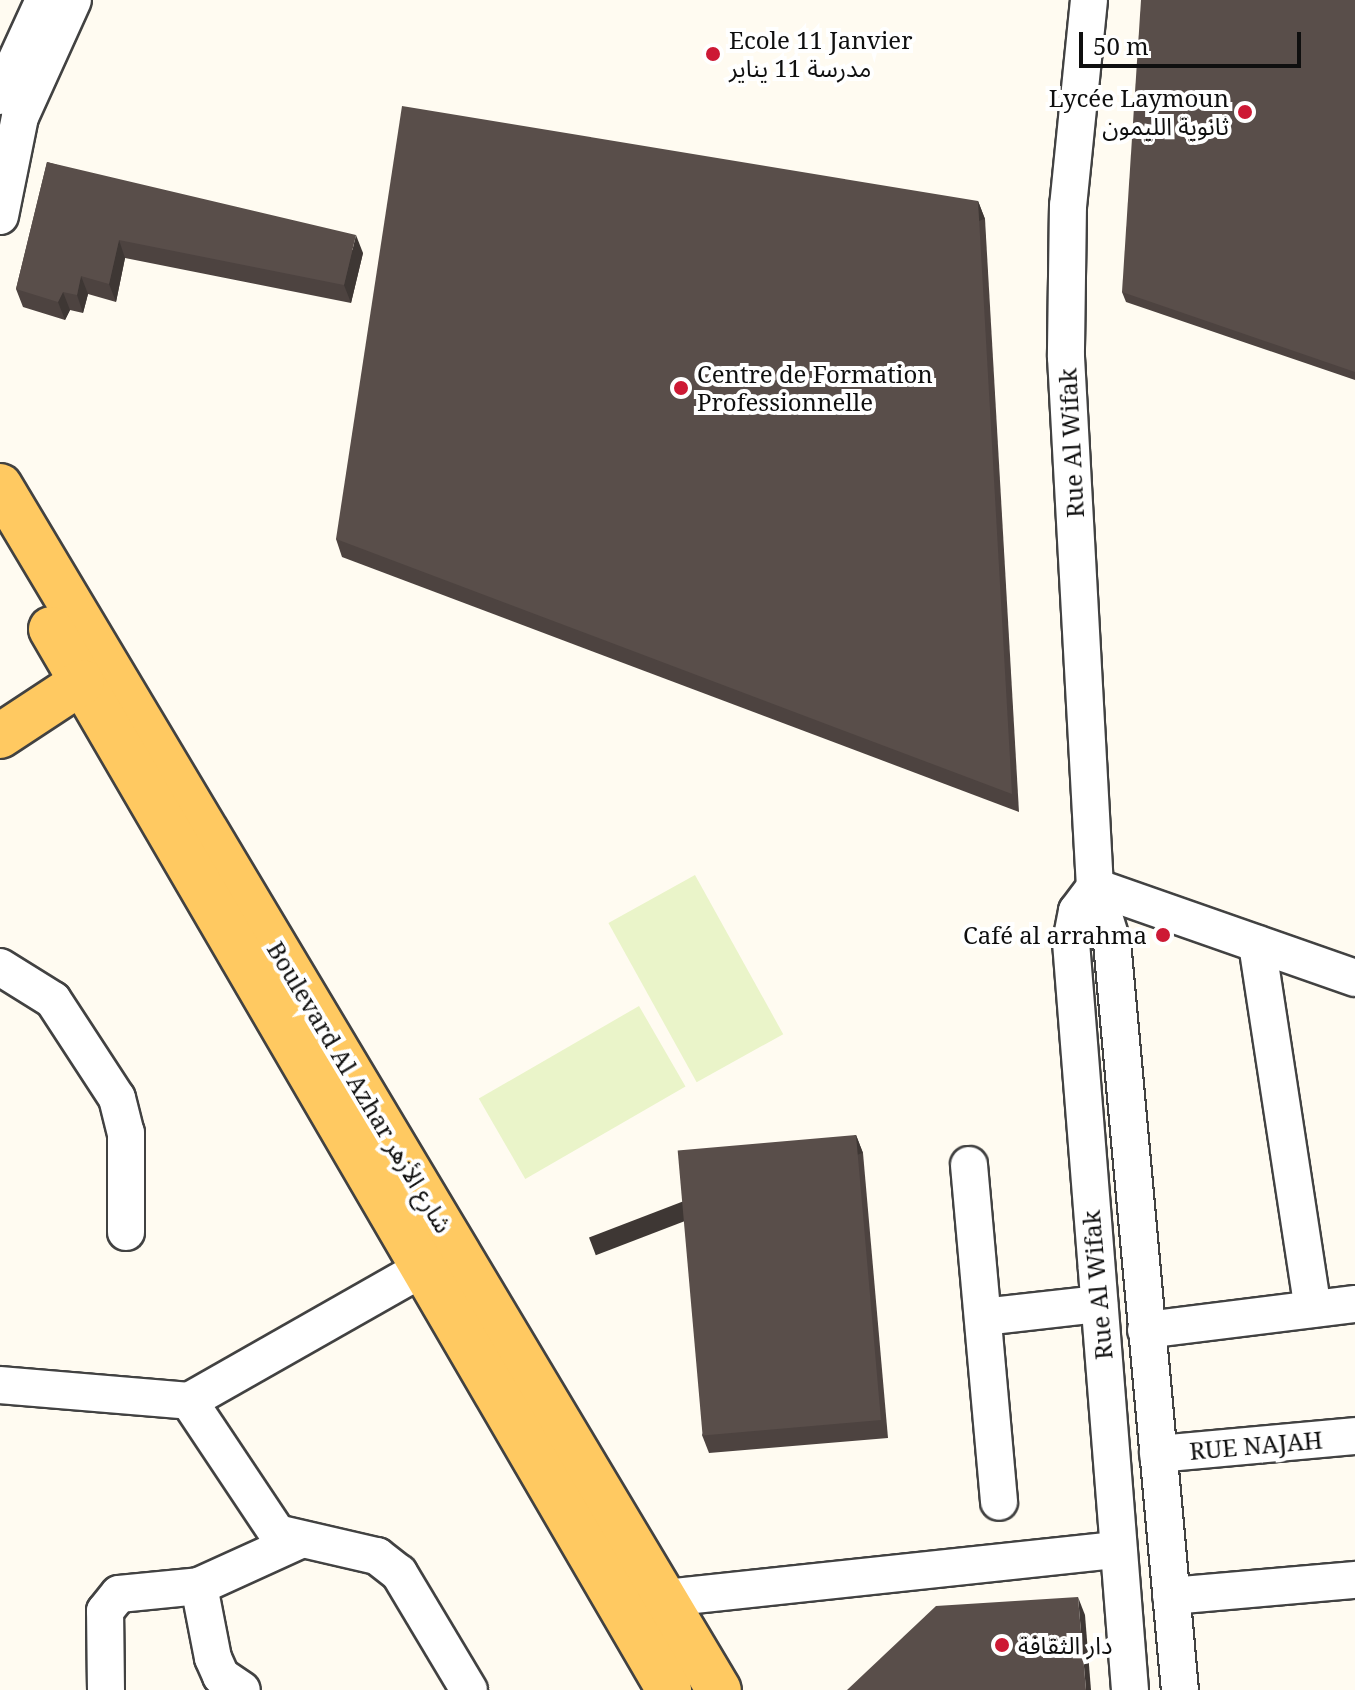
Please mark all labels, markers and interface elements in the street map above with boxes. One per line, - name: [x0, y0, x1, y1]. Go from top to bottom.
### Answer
- scale bar: [1083, 16, 1305, 66]
- place label: Ecole 11 Janvier مدرسة 11 يناير: [729, 26, 912, 82]
- text: 50 m: [1093, 29, 1149, 62]
- marker: Ecole 11 Janvier مدرسة 11 يناير: [704, 45, 722, 63]
- place label: Lycée Laymoun ثانوية الليمون: [1049, 84, 1229, 140]
- marker: Lycée Laymoun ثانوية الليمون: [1236, 103, 1254, 121]
- place label: Centre de Formation Professionnelle: [697, 360, 933, 416]
- street label: Rue Al Wifak: [1053, 367, 1089, 519]
- marker: Centre de Formation Professionnelle: [672, 379, 690, 397]
- place label: Café al arrahma: [963, 921, 1147, 949]
- marker: Café al arrahma: [1154, 926, 1172, 944]
- street label: Boulevard Al Azhar شارع الأزهر: [261, 936, 459, 1238]
- street label: Rue Al Wifak: [1076, 1209, 1118, 1361]
- street label: RUE NAJAH: [1188, 1425, 1324, 1465]
- place label: دار الثقافة: [1018, 1631, 1112, 1659]
- marker: دار الثقافة: [993, 1636, 1011, 1654]

